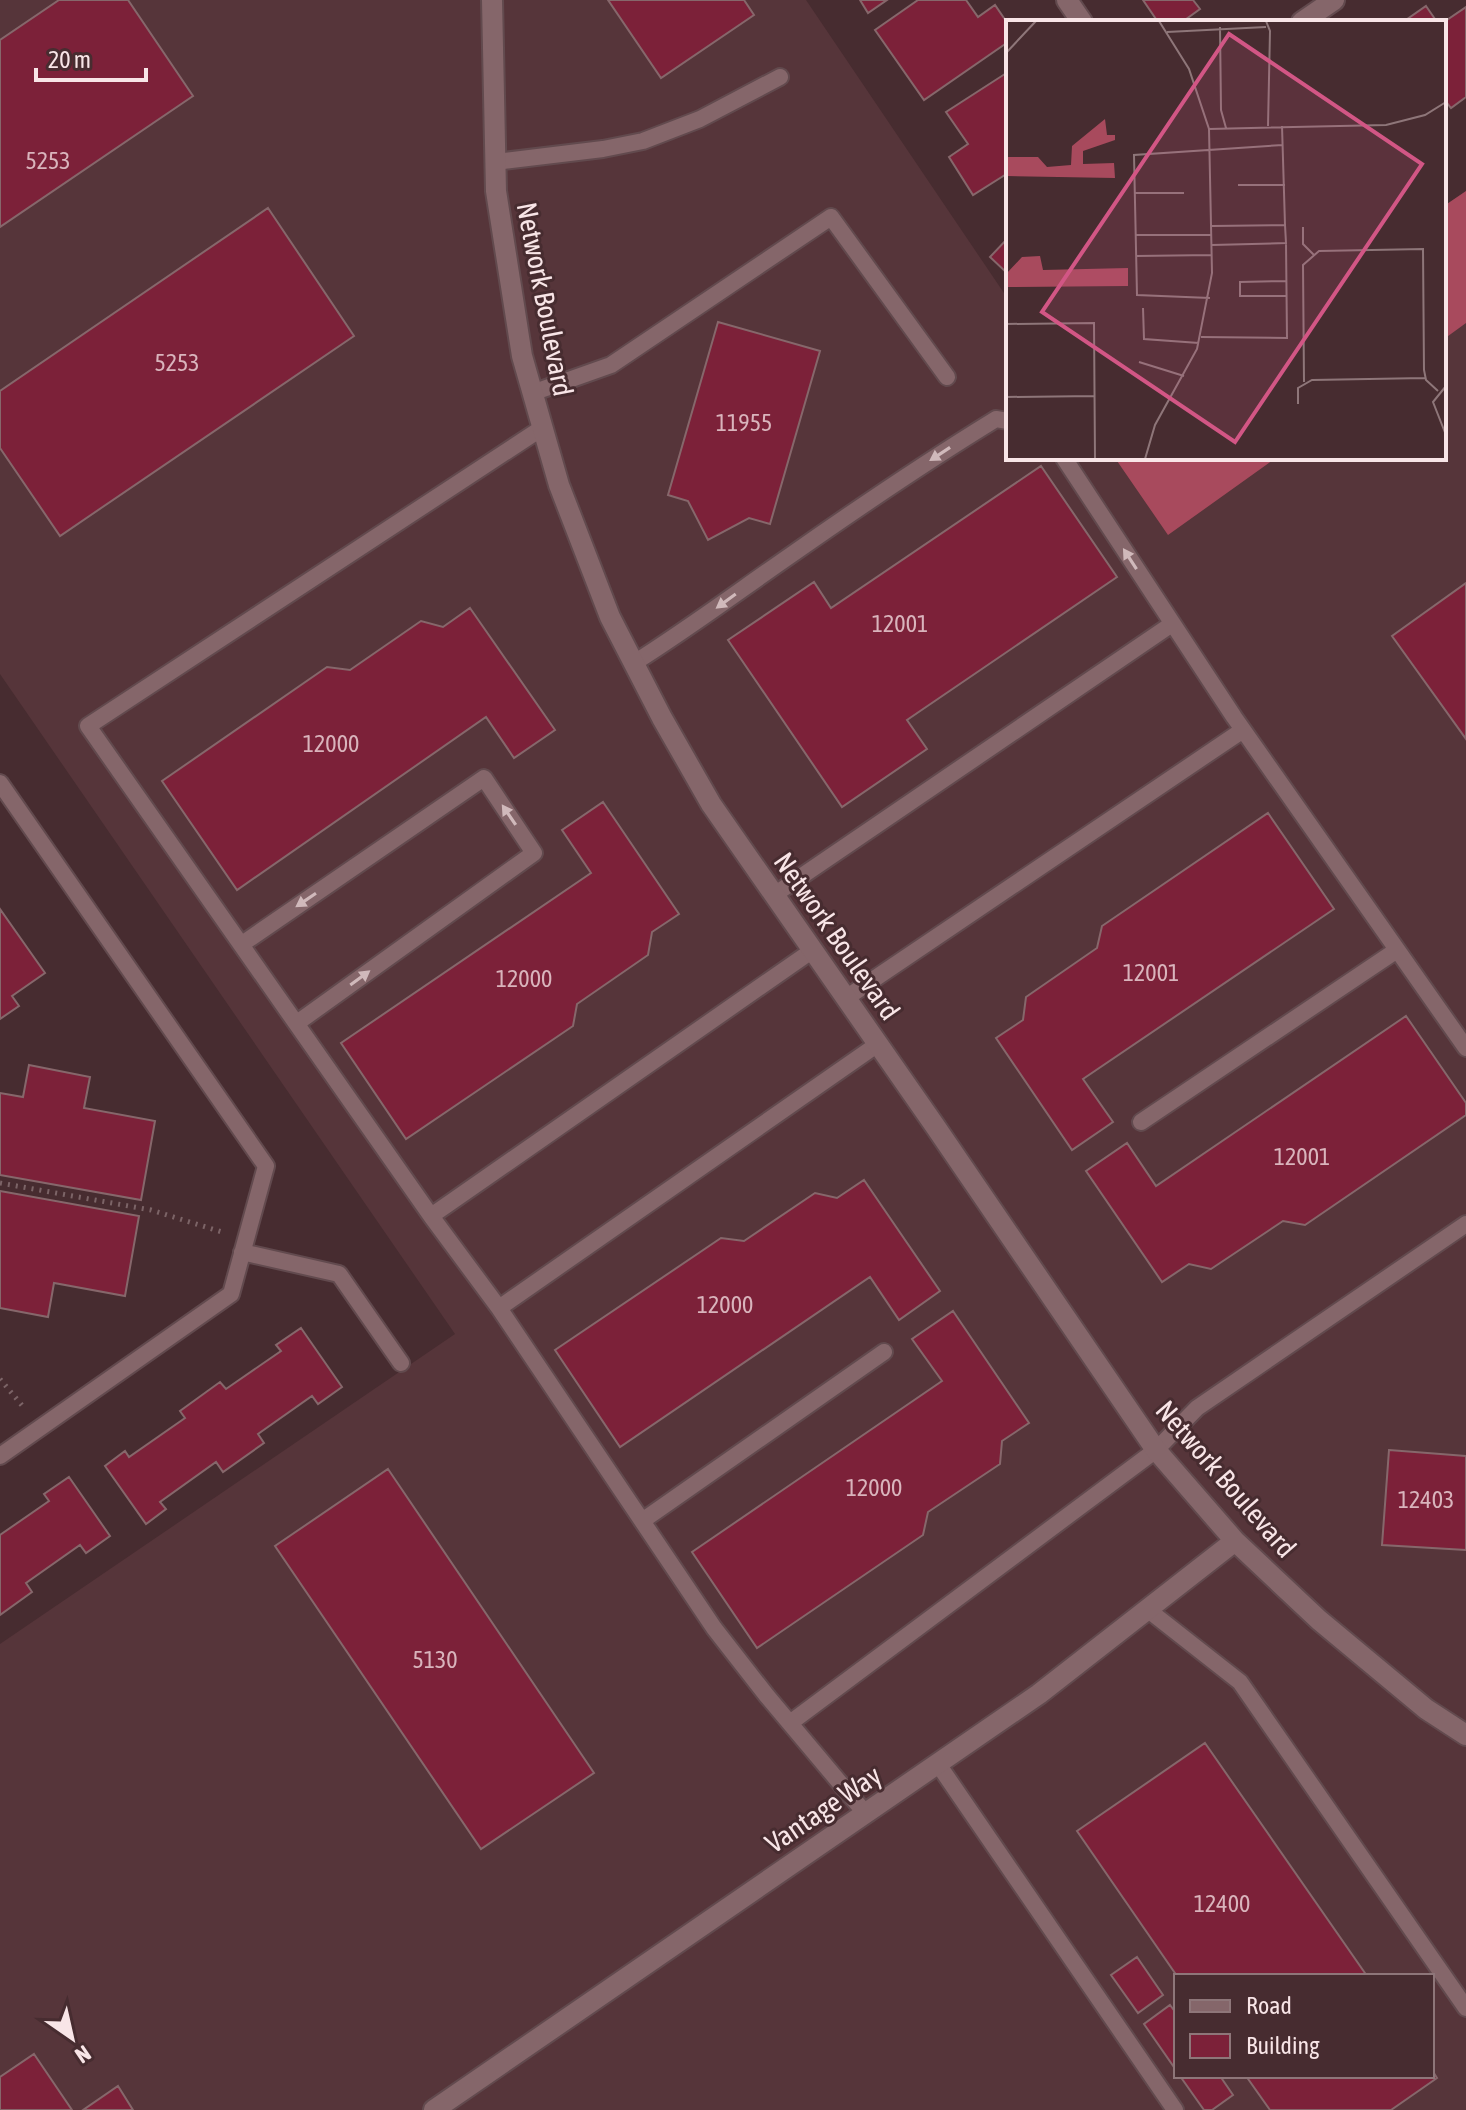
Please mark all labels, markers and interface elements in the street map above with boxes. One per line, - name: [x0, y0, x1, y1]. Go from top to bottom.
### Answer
- inset map: [1006, 20, 1446, 460]
- scale bar: [36, 32, 146, 82]
- text: 20 m: [48, 46, 91, 73]
- house number: 5253: [25, 147, 71, 174]
- street label: Network Boulevard: [511, 199, 579, 399]
- house number: 5253: [154, 349, 200, 376]
- house number: 11955: [716, 409, 772, 436]
- one-way arrow: [929, 446, 951, 460]
- one-way arrow: [1122, 548, 1137, 569]
- one-way arrow: [715, 593, 737, 609]
- house number: 12001: [872, 610, 928, 637]
- house number: 12000: [303, 730, 359, 757]
- one-way arrow: [502, 804, 516, 826]
- street label: Network Boulevard: [767, 846, 907, 1026]
- one-way arrow: [295, 892, 316, 907]
- house number: 12001: [1123, 959, 1179, 986]
- house number: 12000: [496, 965, 552, 992]
- one-way arrow: [350, 971, 371, 986]
- house number: 12001: [1274, 1143, 1330, 1170]
- house number: 12000: [697, 1291, 753, 1318]
- street label: Network Boulevard: [1149, 1394, 1303, 1564]
- house number: 12000: [846, 1474, 902, 1501]
- house number: 12403: [1398, 1486, 1454, 1513]
- house number: 5130: [412, 1646, 458, 1673]
- street label: Vantage Way: [759, 1759, 887, 1859]
- house number: 12400: [1194, 1890, 1250, 1917]
- legend: [1174, 1974, 1434, 2078]
- text: Road: [1246, 1992, 1292, 2019]
- north arrow: [32, 1998, 112, 2078]
- text: Building: [1246, 2032, 1320, 2059]
- text: N: [71, 2040, 96, 2069]

